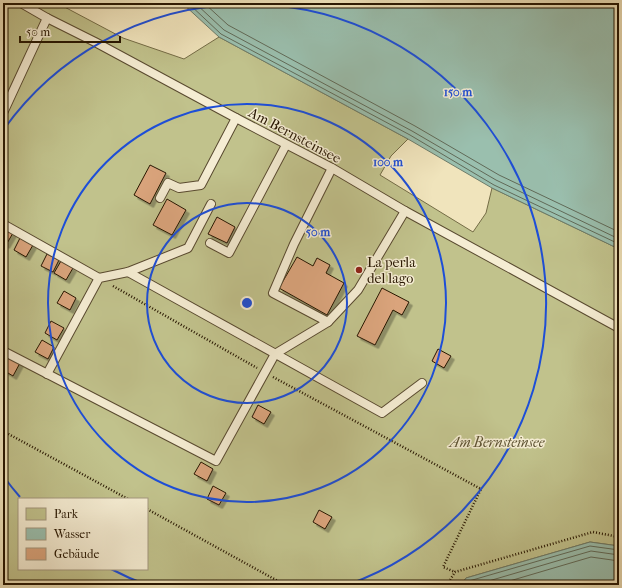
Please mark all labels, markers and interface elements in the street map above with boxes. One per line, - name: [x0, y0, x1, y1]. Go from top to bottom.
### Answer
- scale bar: [20, 18, 120, 44]
- text: 50 m: [26, 25, 50, 39]
- text: 150 m: [444, 85, 473, 99]
- street label: Am Bernsteinsee: [245, 103, 344, 167]
- text: 100 m: [373, 155, 404, 169]
- text: 50 m: [306, 225, 331, 239]
- place label: La perla del lago: [367, 254, 416, 287]
- marker: La perla del lago: [354, 265, 364, 275]
- centre of rings: [240, 296, 254, 310]
- park label: Am Bernsteinsee: [448, 434, 545, 451]
- legend: [18, 498, 148, 570]
- text: Park: [54, 507, 79, 521]
- text: Wasser: [53, 527, 91, 541]
- text: Gebäude: [54, 547, 99, 561]

